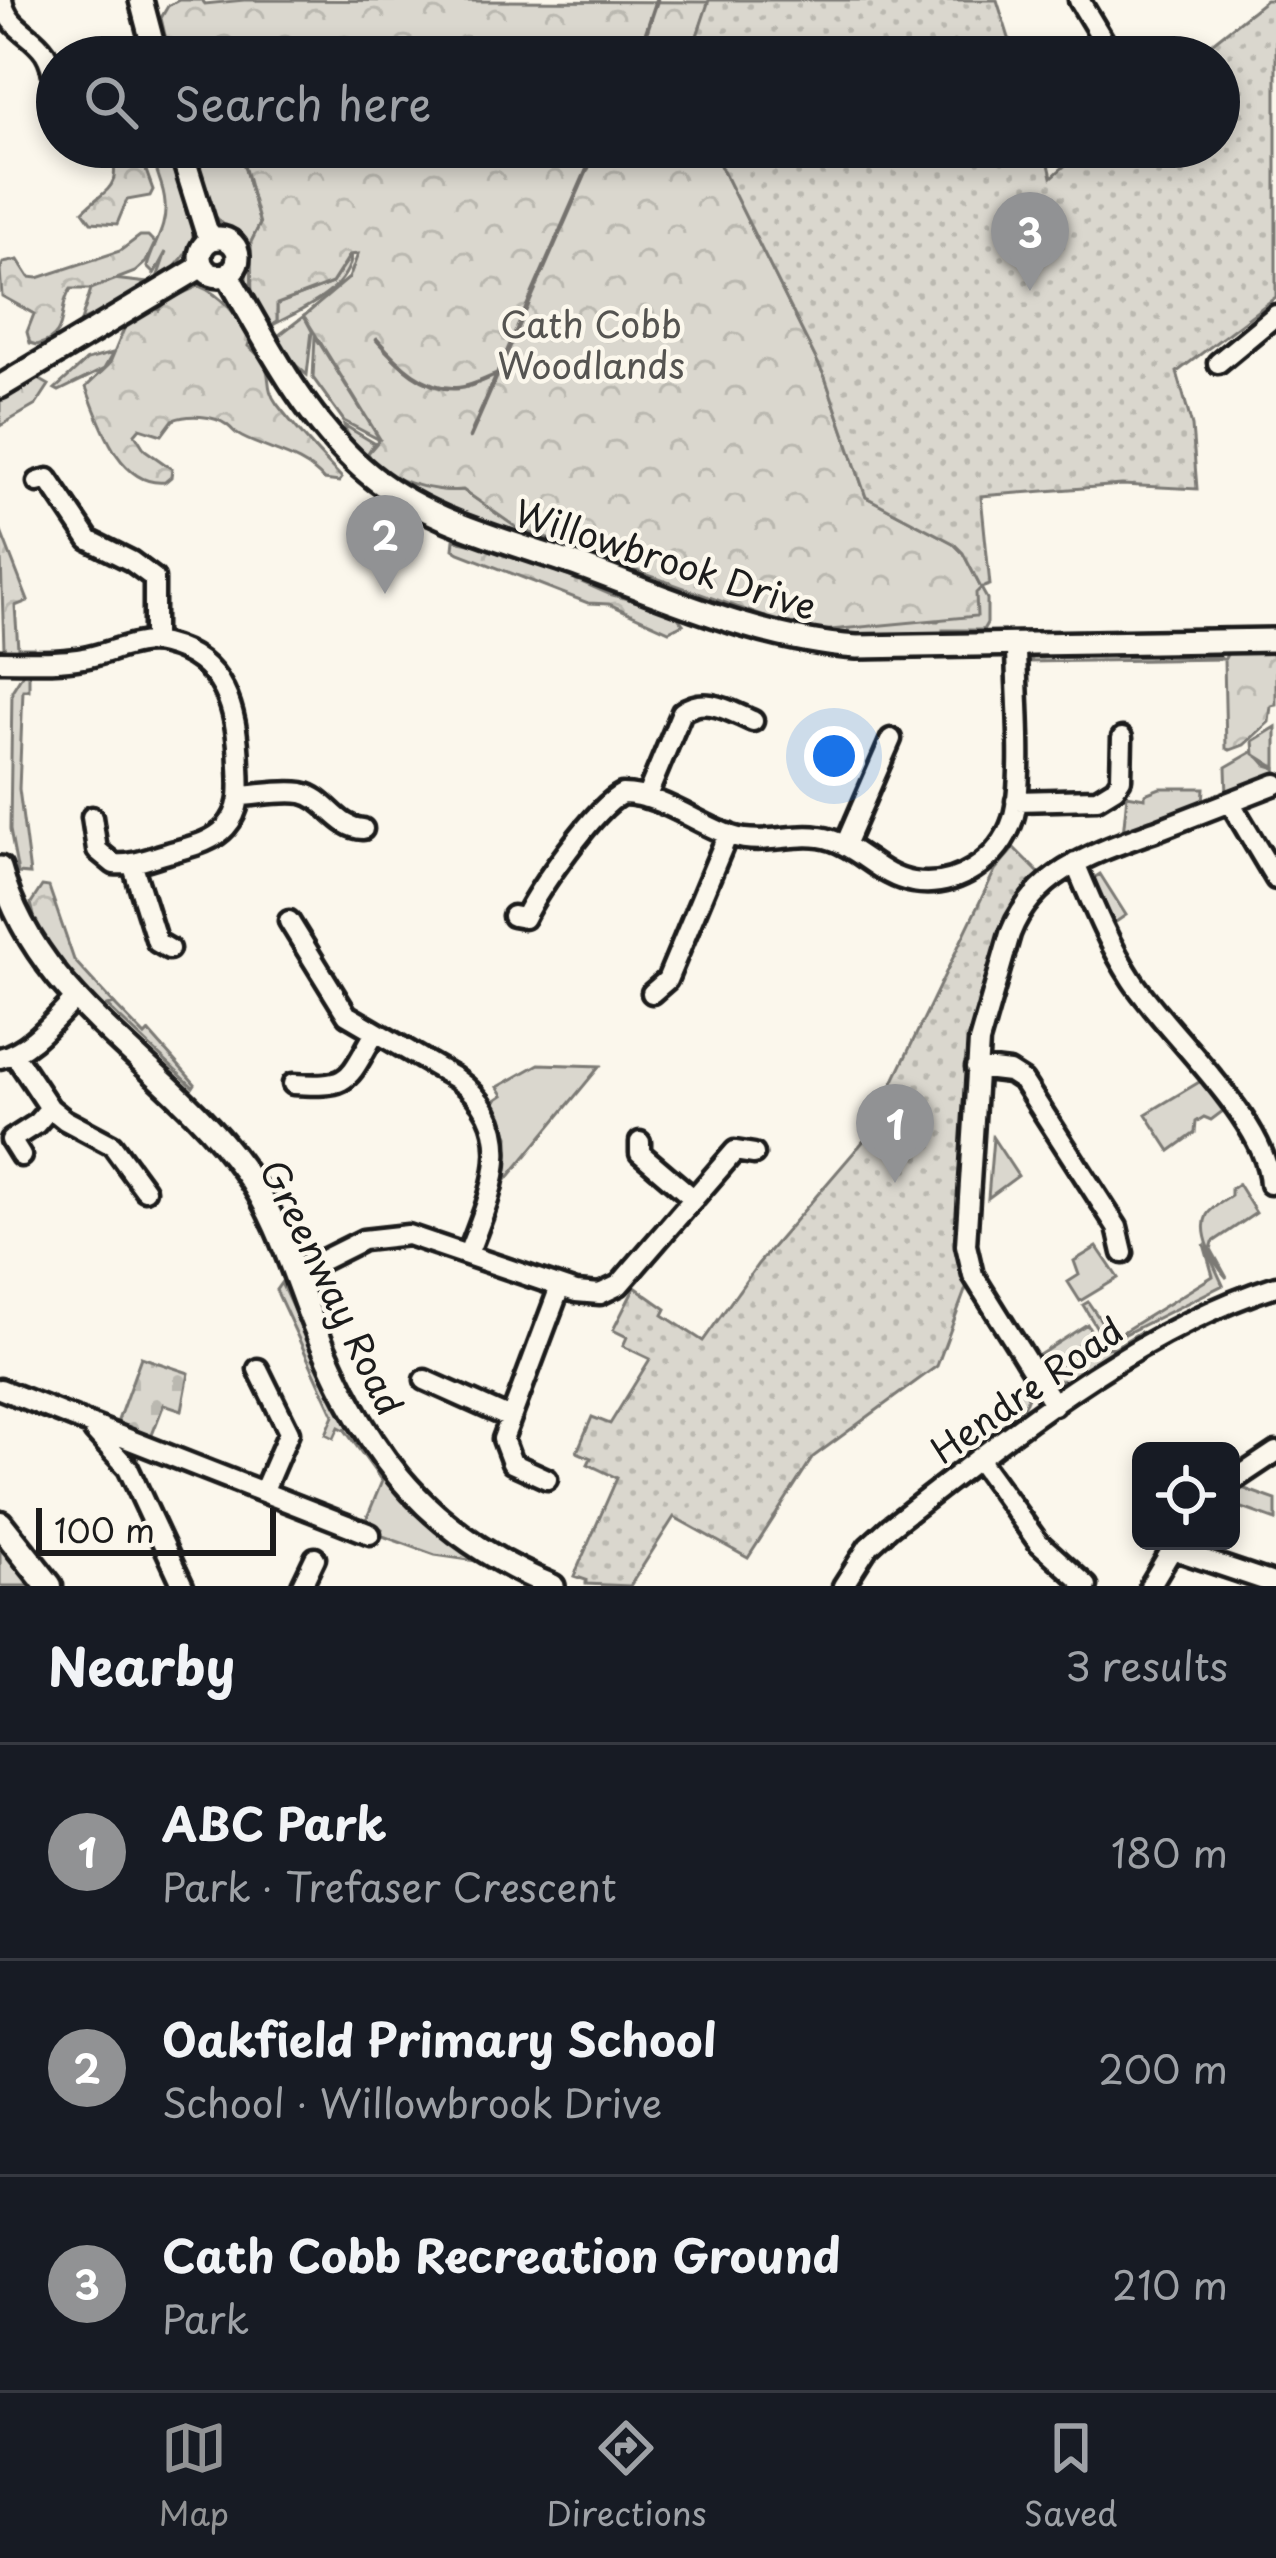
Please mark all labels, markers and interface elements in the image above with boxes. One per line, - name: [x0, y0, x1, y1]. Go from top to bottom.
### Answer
- search box: [36, 36, 1240, 168]
- text: Search here: [174, 68, 431, 136]
- icon: search: [78, 69, 144, 135]
- pin: 3: [991, 192, 1069, 291]
- park label: Cath Cobb Woodlands: [497, 296, 685, 391]
- street label: Willowbrook Drive: [508, 484, 824, 632]
- pin: 2: [346, 495, 424, 594]
- your location: [804, 726, 864, 786]
- pin: 1: [856, 1084, 934, 1183]
- street label: Greenway Road: [248, 1150, 418, 1424]
- street label: Hendre Road: [919, 1303, 1133, 1475]
- map controls: [1132, 1442, 1240, 1550]
- button: locate: [1132, 1442, 1240, 1550]
- scale bar: [36, 1502, 276, 1555]
- text: 100 m: [54, 1504, 155, 1554]
- text: Nearby: [48, 1626, 235, 1703]
- text: 3 results: [1065, 1635, 1228, 1694]
- text: ABC Park: [162, 1788, 387, 1856]
- text: 1: [78, 1822, 96, 1881]
- text: 180 m: [1111, 1822, 1228, 1881]
- text: Park · Trefaser Crescent: [162, 1856, 617, 1915]
- text: Oakfield Primary School: [162, 2004, 717, 2072]
- text: 2: [73, 2038, 101, 2097]
- text: 200 m: [1098, 2038, 1228, 2097]
- text: School · Willowbrook Drive: [162, 2072, 662, 2131]
- text: Cath Cobb Recreation Ground: [162, 2220, 840, 2288]
- text: 3: [74, 2254, 100, 2313]
- text: 210 m: [1112, 2254, 1228, 2313]
- text: Park: [162, 2288, 249, 2347]
- tab: Map: [159, 2415, 229, 2537]
- tab: Directions: [546, 2415, 707, 2537]
- tab: Saved: [1024, 2415, 1117, 2537]

